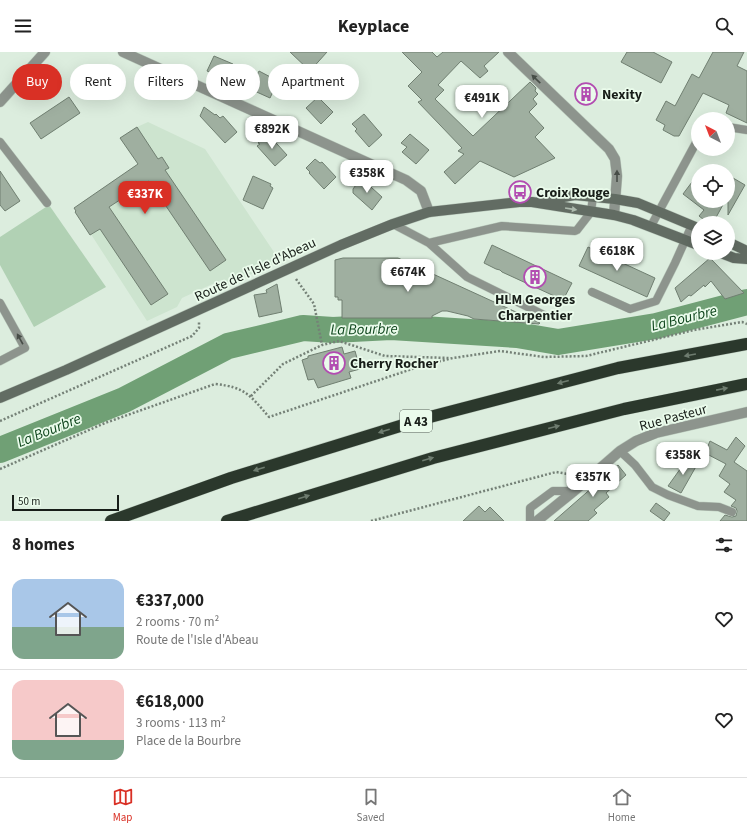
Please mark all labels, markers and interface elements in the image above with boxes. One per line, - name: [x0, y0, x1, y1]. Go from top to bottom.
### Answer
- text: Keyplace: [338, 14, 409, 39]
- icon: menu: [12, 15, 34, 37]
- icon: search: [713, 15, 735, 37]
- chip: Buy: [12, 64, 62, 100]
- chip: Rent: [70, 64, 126, 100]
- chip: Filters: [134, 64, 198, 100]
- chip: New: [206, 64, 260, 100]
- chip: Apartment: [268, 64, 359, 100]
- one-way arrow: [531, 74, 541, 84]
- building icon: Nexity: [573, 81, 599, 107]
- pin: €491K: [454, 85, 510, 119]
- place label: Nexity: [602, 85, 643, 105]
- text: €491K: [464, 89, 500, 107]
- north arrow: [691, 112, 735, 156]
- map controls: [691, 112, 735, 260]
- pin: €892K: [244, 116, 300, 150]
- text: €892K: [254, 120, 290, 138]
- pin: €358K: [339, 160, 395, 194]
- text: €358K: [349, 164, 385, 182]
- button: locate: [691, 164, 735, 208]
- one-way arrow: [614, 169, 620, 182]
- bus stop icon: Croix Rouge: [507, 179, 533, 205]
- pin: €337K: [117, 181, 173, 215]
- place label: Croix Rouge: [536, 183, 610, 203]
- text: €337K: [127, 185, 163, 203]
- one-way arrow: [565, 206, 577, 212]
- button: layers: [691, 216, 735, 260]
- street label: Route de l'Isle d'Abeau: [191, 233, 319, 307]
- pin: €618K: [589, 238, 645, 272]
- text: €618K: [599, 242, 635, 260]
- pin: €674K: [380, 259, 436, 293]
- text: €674K: [390, 263, 426, 281]
- building icon: HLM Georges Charpentier: [522, 264, 548, 290]
- place label: HLM Georges Charpentier: [495, 290, 575, 326]
- water label: La Bourbre: [649, 300, 719, 337]
- water label: La Bourbre: [330, 318, 398, 341]
- one-way arrow: [17, 333, 24, 345]
- building icon: Cherry Rocher: [321, 350, 347, 376]
- one-way arrow: [684, 352, 696, 358]
- place label: Cherry Rocher: [350, 354, 439, 374]
- one-way arrow: [557, 379, 569, 385]
- one-way arrow: [716, 386, 728, 392]
- street label: Rue Pasteur: [637, 399, 709, 437]
- water label: La Bourbre: [14, 408, 84, 453]
- road number: A 43: [400, 410, 432, 432]
- one-way arrow: [548, 424, 560, 430]
- one-way arrow: [377, 428, 389, 434]
- pin: €358K: [655, 442, 711, 476]
- text: €358K: [665, 446, 701, 464]
- one-way arrow: [422, 456, 434, 462]
- pin: €357K: [565, 464, 621, 498]
- one-way arrow: [253, 466, 265, 472]
- text: €357K: [575, 468, 611, 486]
- scale bar: [12, 493, 119, 512]
- text: 50 m: [18, 494, 40, 509]
- one-way arrow: [298, 494, 310, 500]
- text: 8 homes: [12, 533, 74, 557]
- icon: filters: [713, 534, 735, 556]
- text: €337,000: [136, 589, 204, 613]
- icon: home: [44, 595, 92, 643]
- icon: heart: [713, 608, 735, 630]
- text: 2 rooms · 70 m²: [136, 613, 219, 631]
- text: Route de l'Isle d'Abeau: [136, 631, 259, 649]
- text: €618,000: [136, 690, 204, 714]
- icon: home: [44, 696, 92, 744]
- icon: heart: [713, 709, 735, 731]
- text: 3 rooms · 113 m²: [136, 714, 226, 732]
- text: Place de la Bourbre: [136, 732, 241, 750]
- tab: Map: [112, 786, 134, 825]
- tab: Saved: [357, 786, 385, 825]
- tab: Home: [608, 786, 635, 825]

